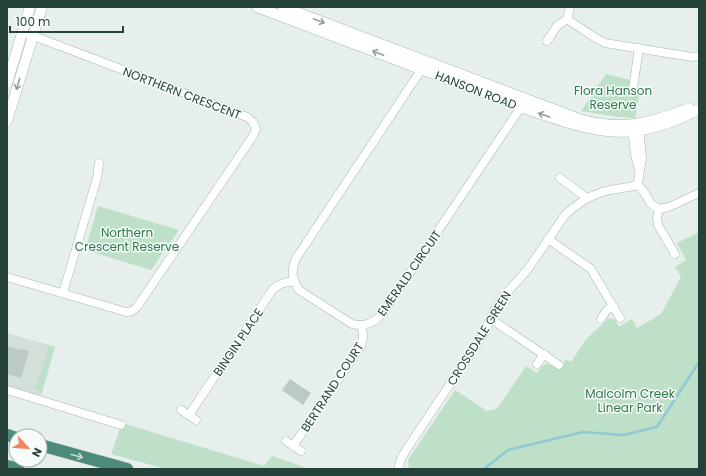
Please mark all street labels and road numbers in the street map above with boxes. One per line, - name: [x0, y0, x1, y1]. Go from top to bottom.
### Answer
- street label: NORTHERN CRESCENT: [121, 63, 244, 124]
- street label: HANSON ROAD: [433, 67, 519, 113]
- street label: EMERALD CIRCUIT: [373, 226, 445, 319]
- street label: CROSSDALE GREEN: [443, 287, 515, 389]
- street label: BINGIN PLACE: [209, 305, 267, 379]
- street label: BERTRAND COURT: [297, 339, 368, 435]

